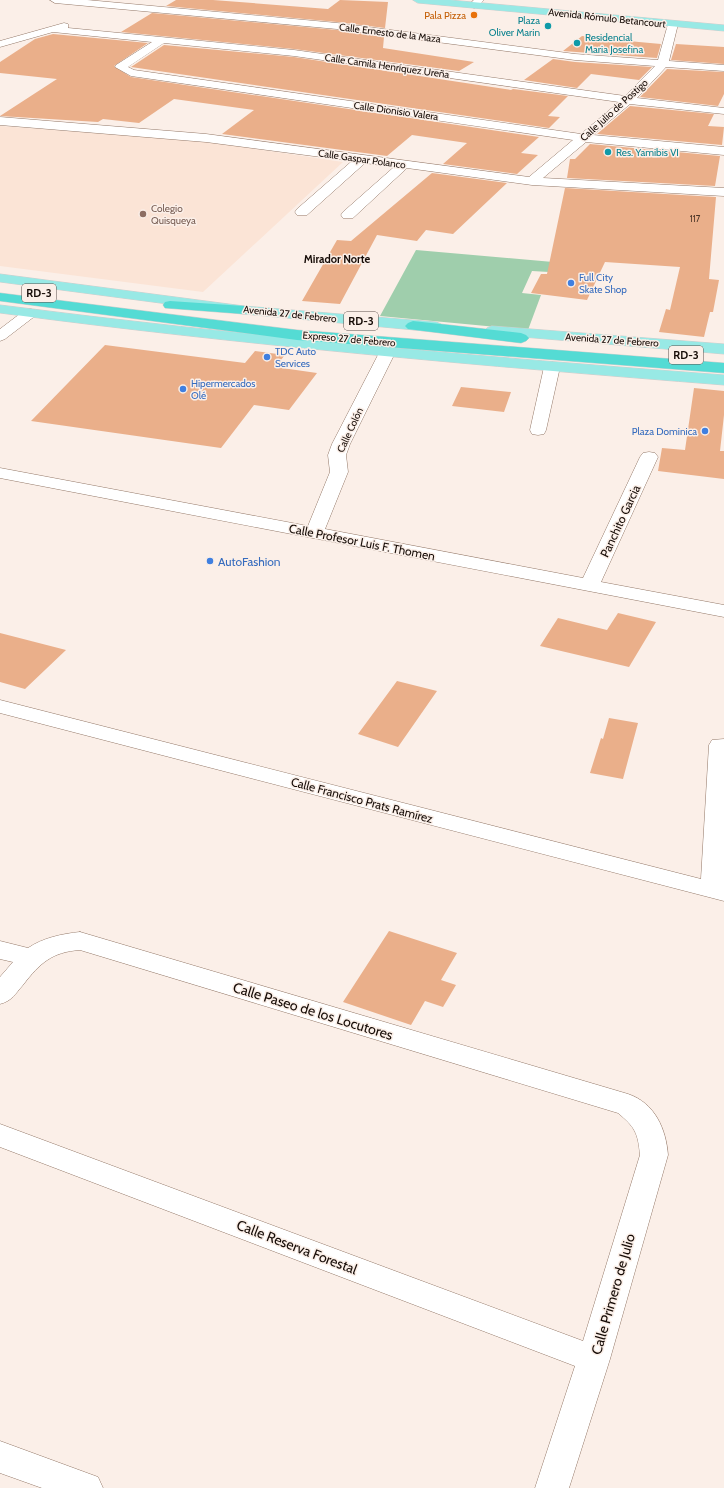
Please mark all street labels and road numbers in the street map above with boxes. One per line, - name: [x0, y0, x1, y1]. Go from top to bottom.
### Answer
- street label: Avenida Rómulo Betancourt: [548, 5, 667, 31]
- street label: Calle Ernesto de la Maza: [338, 20, 442, 46]
- street label: Calle Camila Henríquez Ureña: [324, 51, 450, 81]
- street label: Calle Julio de Postigo: [577, 76, 651, 144]
- street label: Calle Dionisio Valera: [353, 99, 439, 123]
- street label: Calle Gaspar Polanco: [317, 146, 407, 172]
- road number: RD-3: [22, 284, 56, 302]
- street label: Avenida 27 de Febrero: [243, 303, 338, 325]
- road number: RD-3: [344, 312, 378, 330]
- street label: Expreso 27 de Febrero: [302, 328, 397, 350]
- street label: Avenida 27 de Febrero: [565, 330, 660, 350]
- road number: RD-3: [669, 346, 703, 364]
- street label: Calle Colón: [334, 405, 366, 454]
- street label: Panchito Garcia: [597, 482, 643, 560]
- street label: Calle Profesor Luis F. Thomen: [288, 520, 437, 564]
- street label: Calle Francisco Prats Ramírez: [289, 774, 435, 826]
- street label: Calle Paseo de los Locutores: [231, 978, 395, 1044]
- street label: Calle Reserva Forestal: [234, 1216, 361, 1279]
- street label: Calle Primero de Julio: [587, 1231, 639, 1356]

